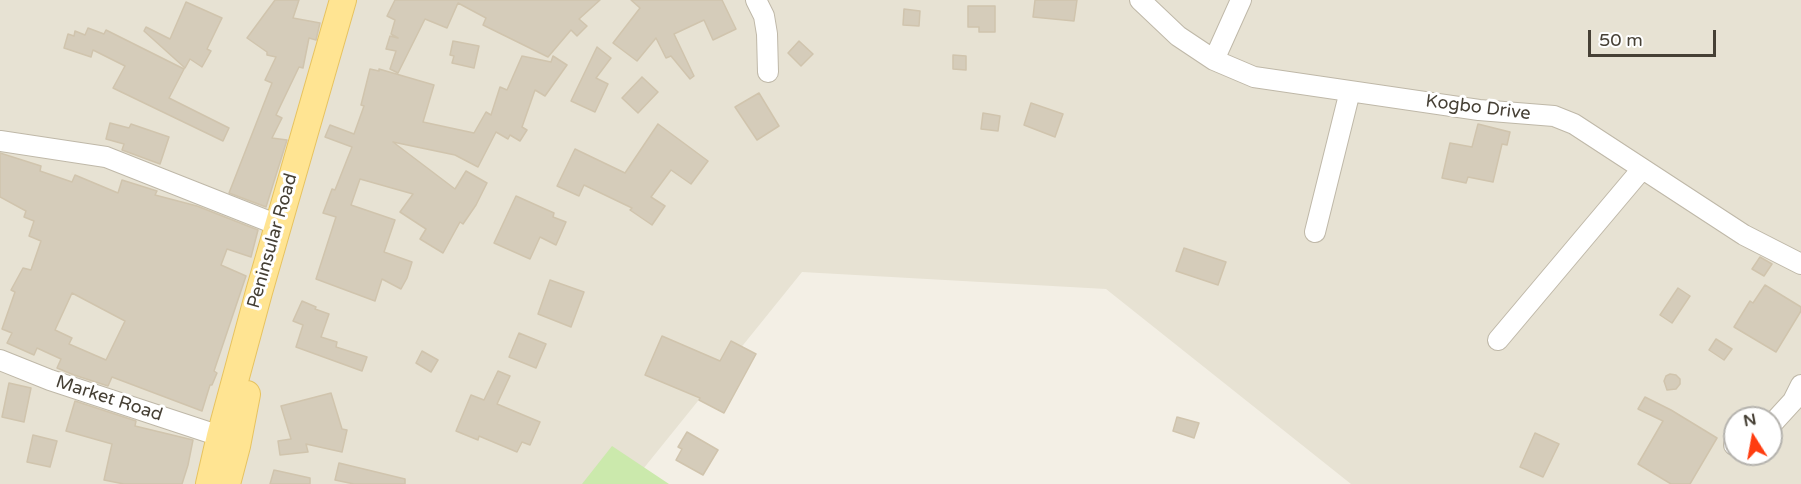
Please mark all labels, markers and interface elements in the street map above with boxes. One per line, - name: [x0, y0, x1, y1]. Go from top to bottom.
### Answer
- scale bar: [1591, 18, 1718, 56]
- text: 50 m: [1599, 29, 1643, 51]
- street label: Kogbo Drive: [1424, 91, 1532, 125]
- street label: Peninsular Road: [243, 171, 303, 311]
- street label: Market Road: [53, 372, 165, 426]
- north arrow: [1723, 406, 1783, 466]
- text: N: [1742, 409, 1758, 431]

